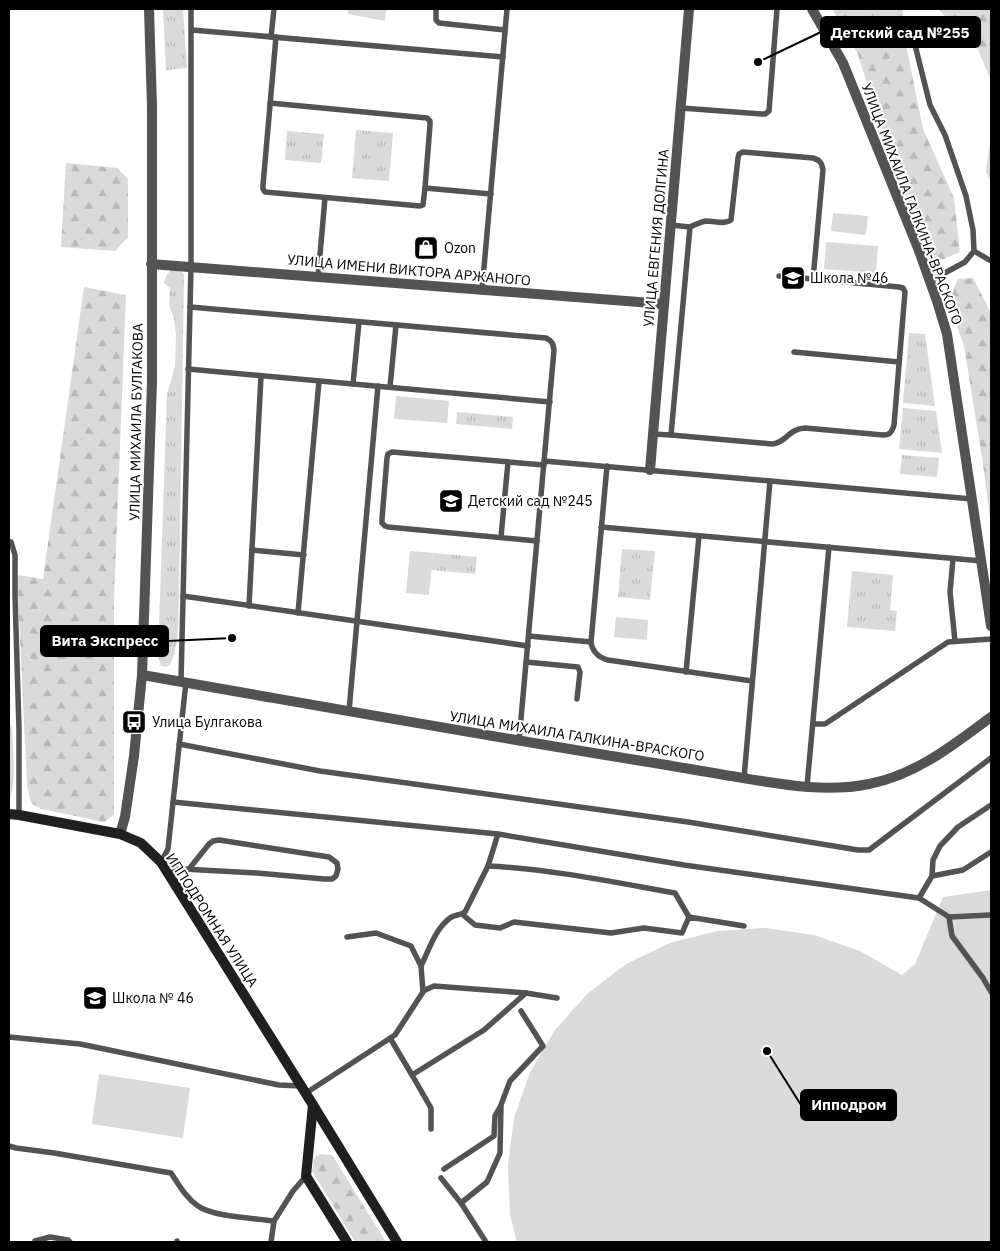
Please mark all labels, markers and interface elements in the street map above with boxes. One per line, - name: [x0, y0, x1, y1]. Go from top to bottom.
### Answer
- callout: Детский сад №255: [821, 17, 980, 47]
- text: Детский сад №255: [831, 23, 969, 42]
- street label: УЛИЦА МИХАИЛА ГАЛКИНА-ВРАСКОГО: [857, 80, 967, 328]
- street label: УЛИЦА ЕВГЕНИЯ ДОЛГИНА: [639, 148, 673, 328]
- shop icon: Ozon: [413, 235, 439, 261]
- place label: Ozon: [444, 239, 476, 257]
- street label: УЛИЦА ИМЕНИ ВИКТОРА АРЖАНОГО: [286, 250, 532, 290]
- school or university icon: Школа №46: [780, 265, 806, 291]
- place label: Школа №46: [810, 269, 889, 287]
- street label: УЛИЦА МИХАИЛА БУЛГАКОВА: [125, 323, 147, 521]
- school or university icon: Детский сад №245: [438, 488, 464, 514]
- place label: Детский сад №245: [468, 492, 593, 510]
- callout: Вита Экспресс: [41, 626, 168, 656]
- text: Вита Экспресс: [51, 631, 159, 650]
- street label: УЛИЦА МИХАИЛА ГАЛКИНА-ВРАСКОГО: [448, 707, 706, 765]
- bus stop icon: Улица Булгакова: [121, 709, 147, 735]
- place label: Улица Булгакова: [152, 713, 263, 731]
- street label: ИППОДРОМНАЯ УЛИЦА: [162, 850, 262, 990]
- school or university icon: Школа № 46: [82, 985, 108, 1011]
- place label: Школа № 46: [112, 989, 194, 1007]
- callout: Ипподром: [801, 1090, 896, 1120]
- text: Ипподром: [811, 1095, 887, 1114]

